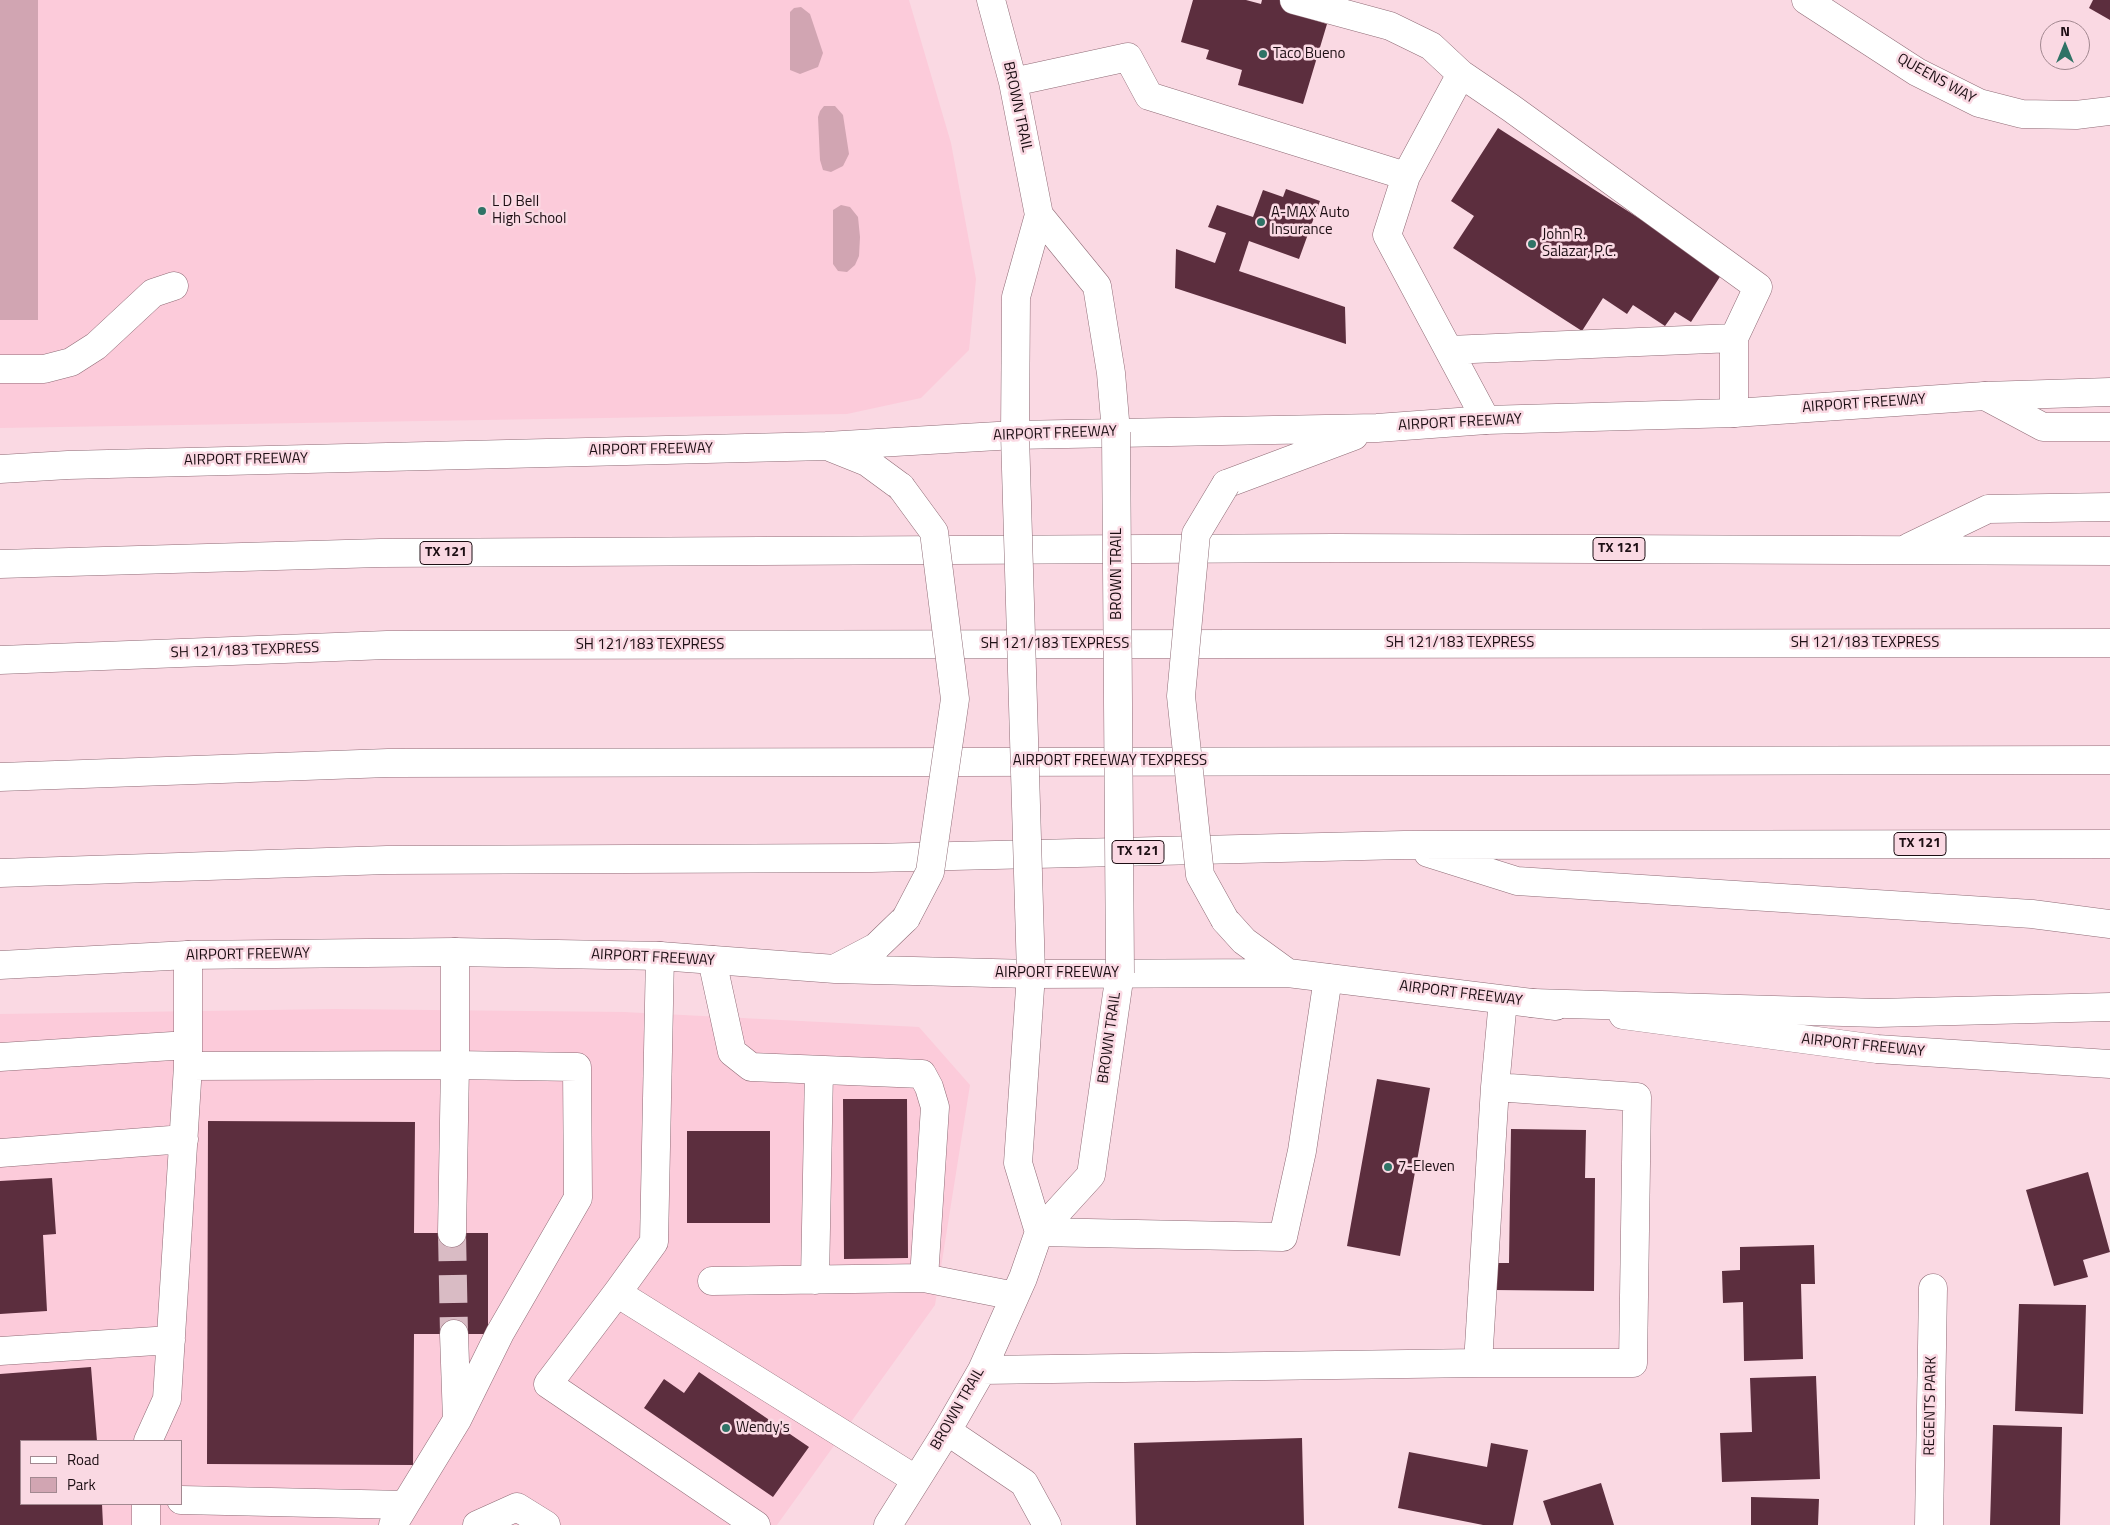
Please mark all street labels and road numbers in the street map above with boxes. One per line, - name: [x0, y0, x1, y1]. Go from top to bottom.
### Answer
- street label: QUEENS WAY: [1894, 50, 1978, 108]
- street label: BROWN TRAIL: [999, 60, 1035, 154]
- street label: AIRPORT FREEWAY: [1802, 391, 1926, 417]
- street label: AIRPORT FREEWAY: [1398, 411, 1522, 435]
- street label: AIRPORT FREEWAY: [993, 423, 1117, 445]
- street label: AIRPORT FREEWAY: [589, 440, 713, 460]
- street label: AIRPORT FREEWAY: [184, 450, 308, 470]
- street label: BROWN TRAIL: [1108, 528, 1126, 620]
- road number: TX 121: [1593, 538, 1645, 560]
- road number: TX 121: [420, 542, 472, 564]
- street label: SH 121/183 TEXPRESS: [1386, 634, 1534, 652]
- street label: SH 121/183 TEXPRESS: [1791, 634, 1939, 652]
- street label: SH 121/183 TEXPRESS: [981, 635, 1129, 653]
- street label: SH 121/183 TEXPRESS: [576, 636, 724, 654]
- street label: SH 121/183 TEXPRESS: [170, 639, 320, 663]
- street label: AIRPORT FREEWAY TEXPRESS: [1013, 752, 1207, 770]
- road number: TX 121: [1894, 832, 1946, 856]
- road number: TX 121: [1112, 840, 1164, 864]
- street label: AIRPORT FREEWAY: [186, 945, 310, 965]
- street label: AIRPORT FREEWAY: [591, 946, 715, 970]
- street label: AIRPORT FREEWAY: [995, 964, 1119, 982]
- street label: AIRPORT FREEWAY: [1398, 978, 1524, 1010]
- street label: BROWN TRAIL: [1095, 991, 1125, 1085]
- street label: AIRPORT FREEWAY: [1800, 1031, 1926, 1061]
- street label: REGENTS PARK: [1921, 1356, 1941, 1456]
- street label: BROWN TRAIL: [927, 1365, 989, 1453]

